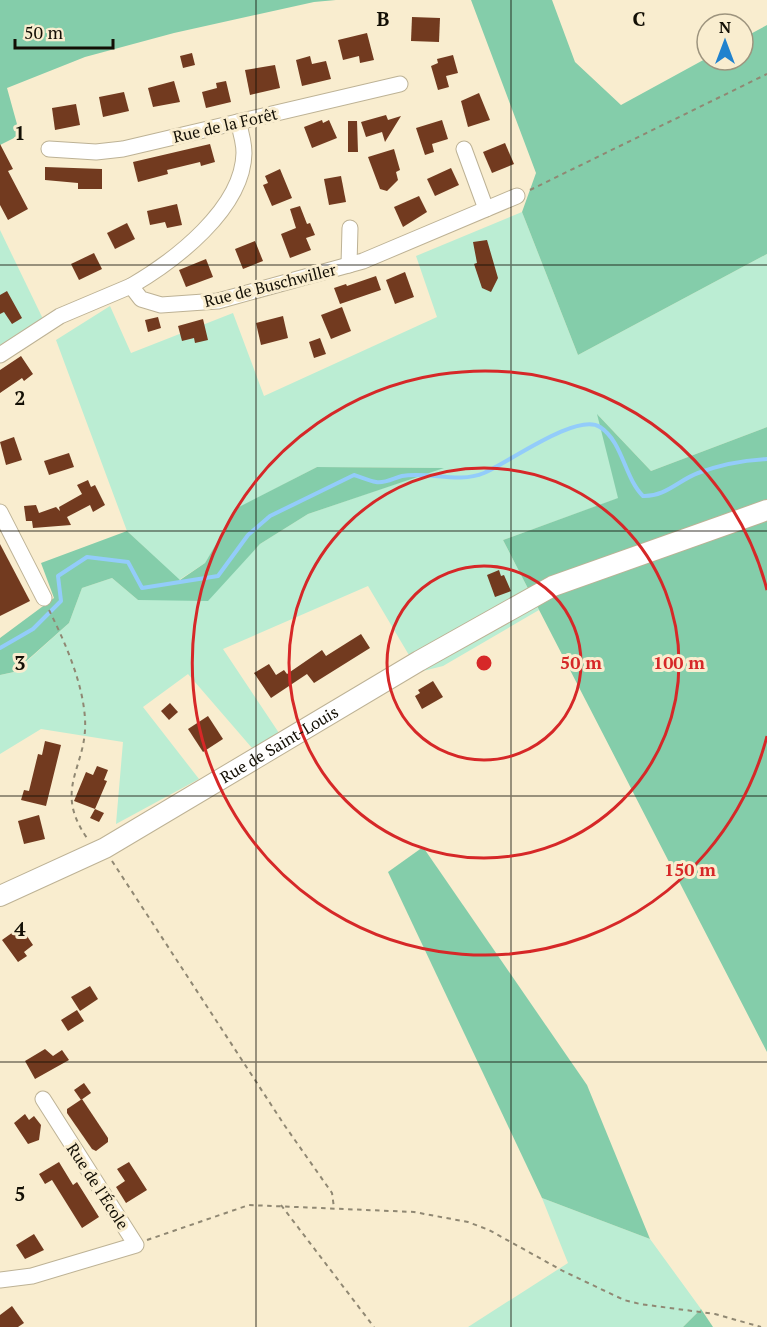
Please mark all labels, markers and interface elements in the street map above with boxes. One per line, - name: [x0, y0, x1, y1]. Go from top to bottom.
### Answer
- text: B: [377, 5, 390, 32]
- text: C: [632, 5, 646, 32]
- scale bar: [15, 12, 112, 50]
- north arrow: [695, 12, 755, 72]
- text: N: [719, 16, 731, 38]
- text: 50 m: [24, 20, 64, 44]
- street label: Rue de la Forêt: [171, 102, 279, 148]
- text: 1: [14, 119, 26, 146]
- street label: Rue de Buschwiller: [202, 258, 339, 312]
- text: 2: [14, 384, 26, 411]
- text: 3: [14, 649, 26, 676]
- text: 50 m: [560, 650, 602, 674]
- text: 100 m: [653, 650, 705, 674]
- centre of rings: [474, 653, 494, 673]
- street label: Rue de Saint-Louis: [216, 701, 342, 788]
- text: 150 m: [664, 857, 716, 881]
- text: 4: [14, 915, 26, 942]
- street label: Rue de l'École: [62, 1139, 134, 1233]
- text: 5: [14, 1180, 26, 1207]

